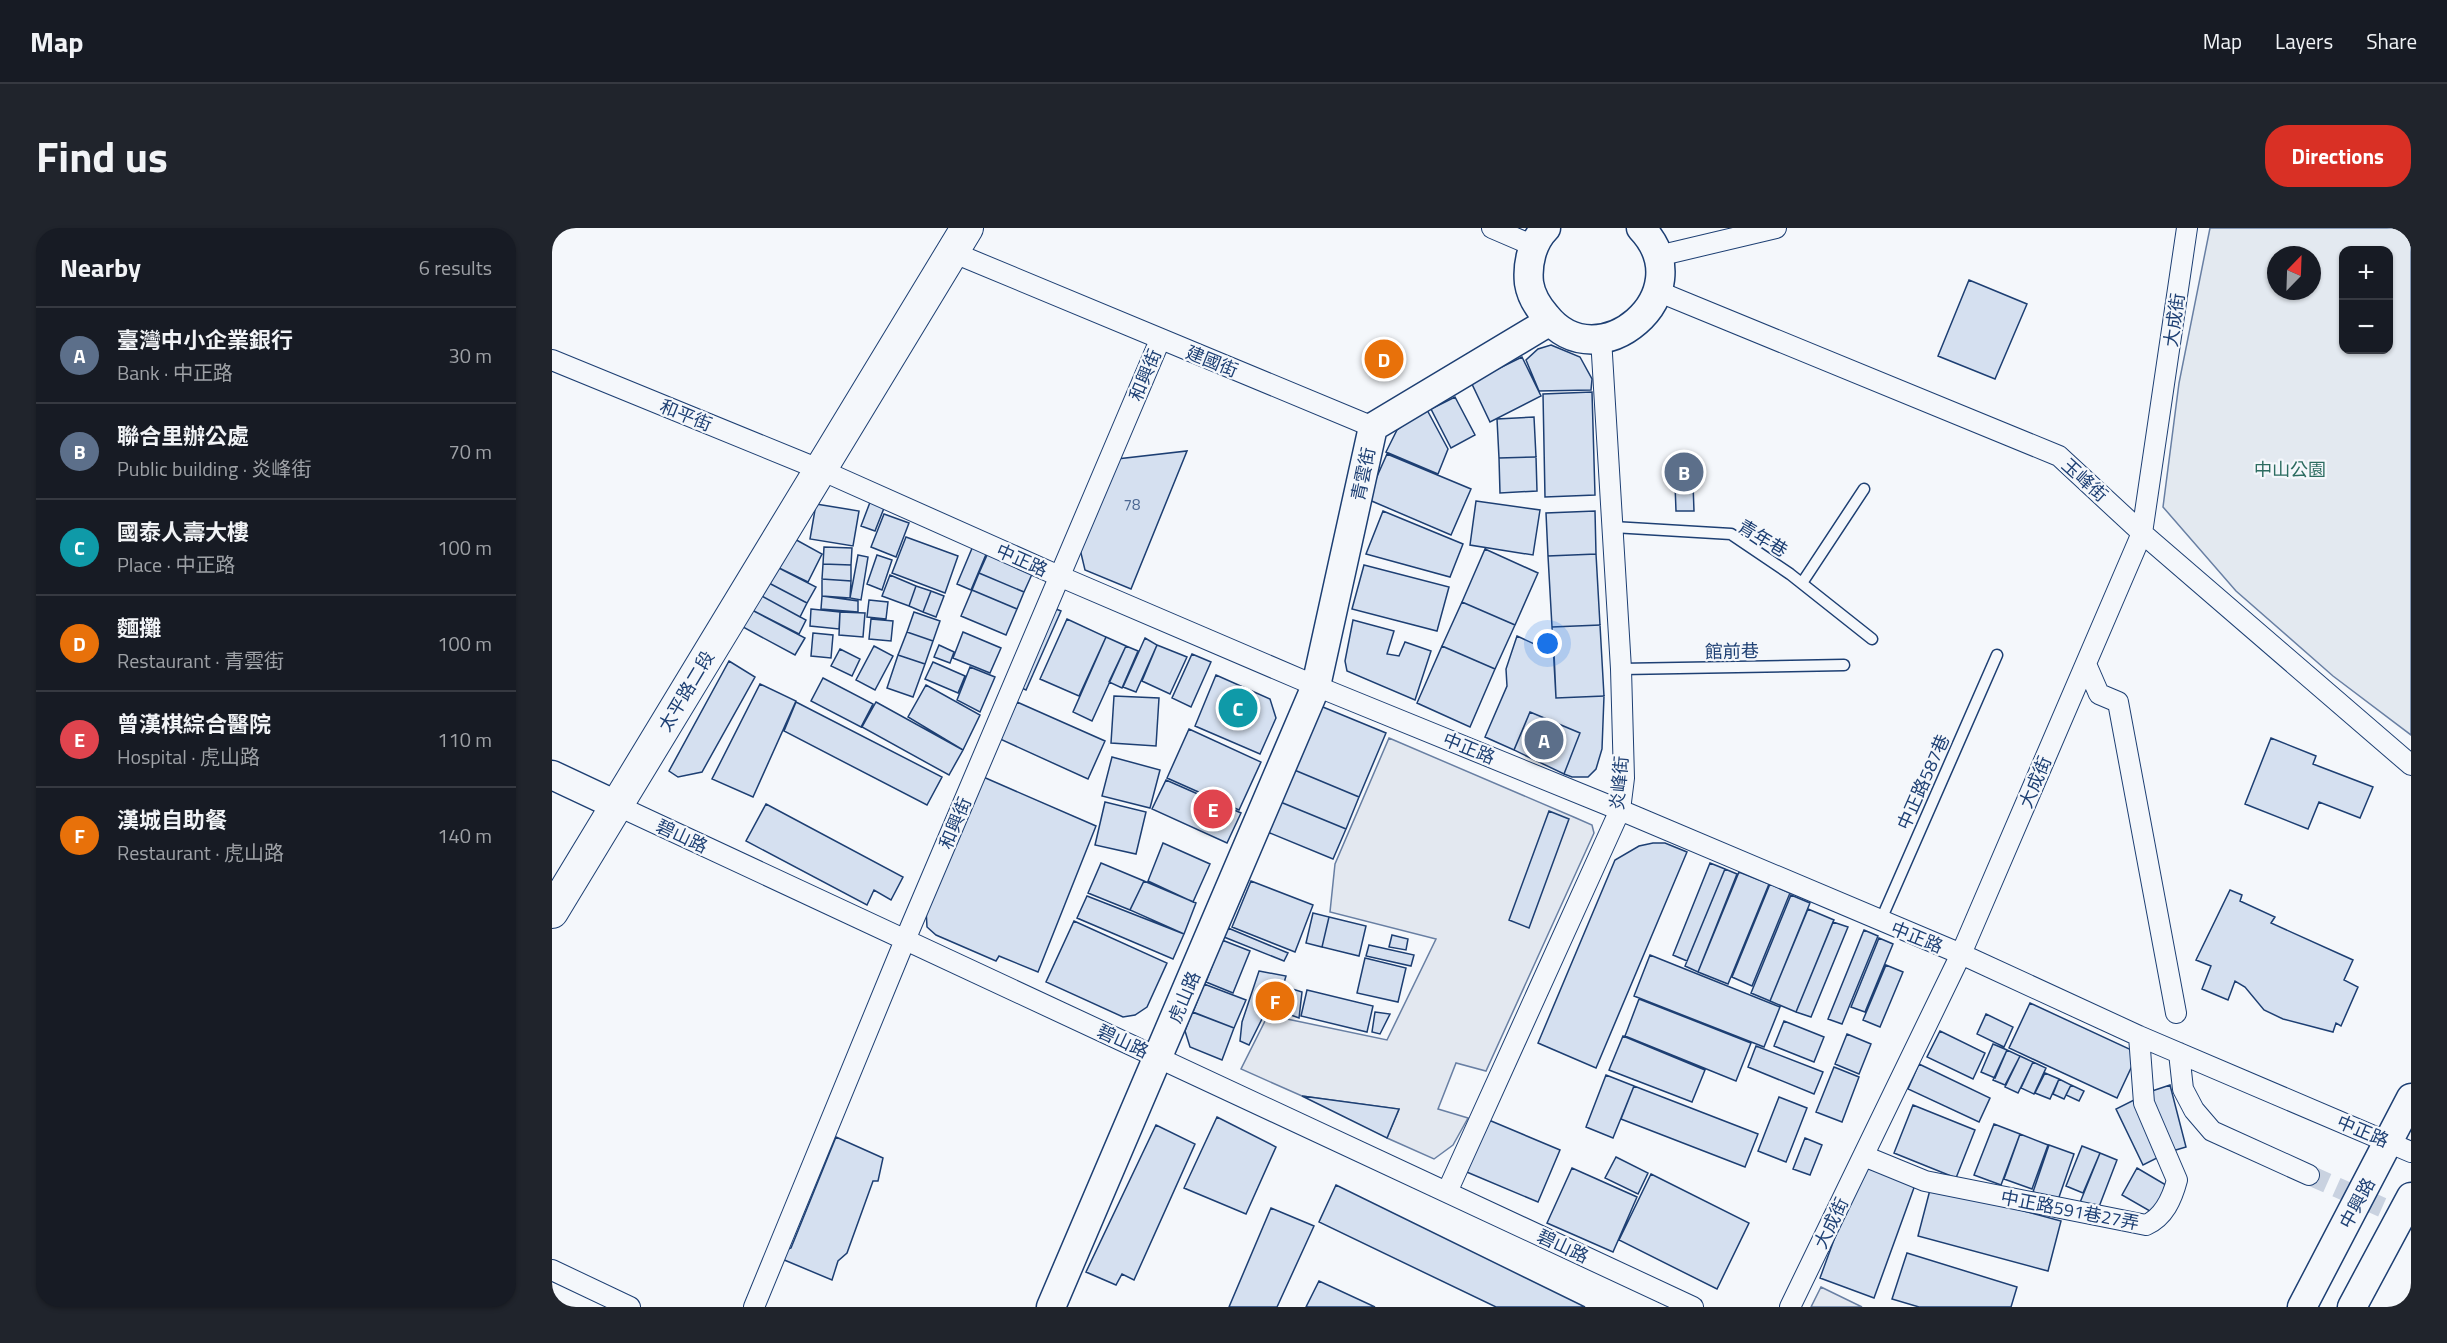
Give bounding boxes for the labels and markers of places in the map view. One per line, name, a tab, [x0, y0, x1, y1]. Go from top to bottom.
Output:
pin: D	[1364, 336, 1404, 382]
pin: B	[1664, 450, 1704, 494]
pin: C	[1218, 686, 1258, 730]
pin: A	[1524, 718, 1564, 762]
pin: E	[1194, 786, 1232, 832]
pin: F	[1256, 978, 1294, 1024]

